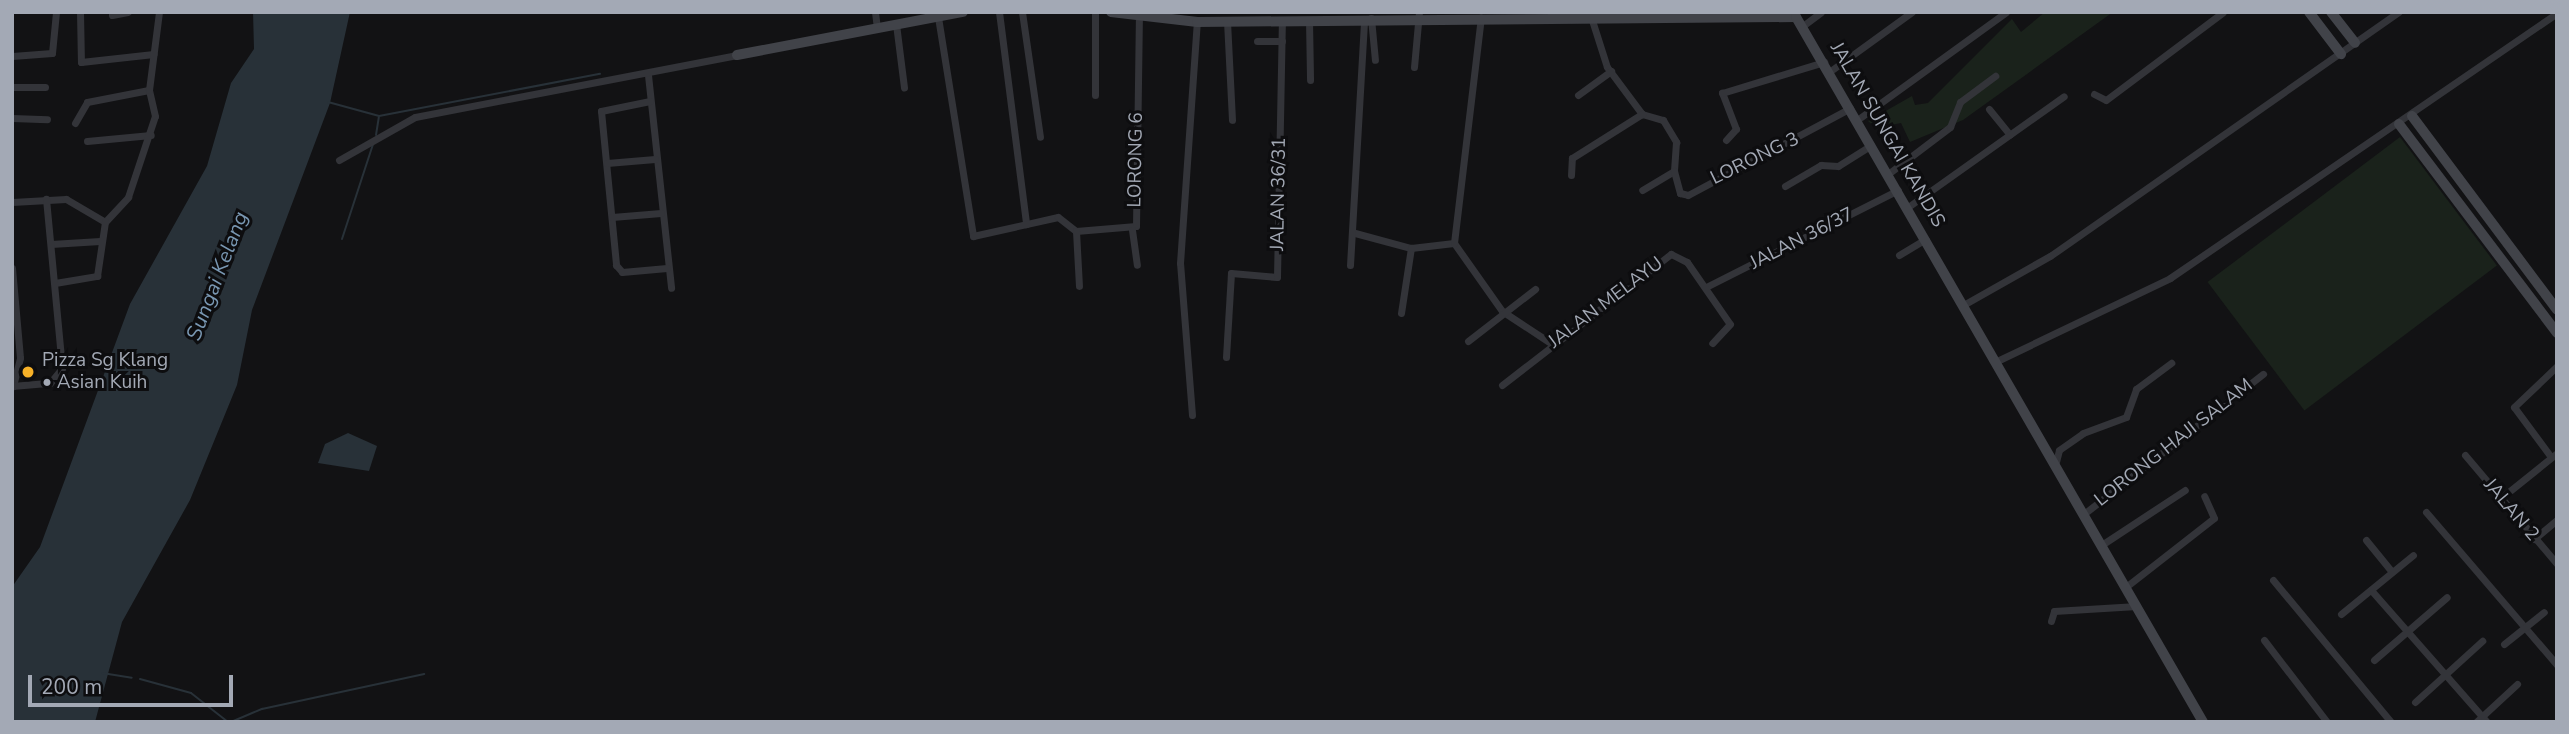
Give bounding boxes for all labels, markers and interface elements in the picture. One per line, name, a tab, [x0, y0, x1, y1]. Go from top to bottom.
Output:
street label: JALAN SUNGAI KANDIS	[1825, 39, 1949, 231]
street label: LORONG 6	[1124, 112, 1148, 208]
street label: LORONG 3	[1707, 128, 1803, 190]
street label: JALAN 36/31	[1267, 137, 1291, 251]
street label: JALAN 36/37	[1746, 203, 1858, 275]
water label: Sungai Kelang	[181, 208, 253, 344]
street label: JALAN MELAYU	[1544, 252, 1668, 354]
place label: Pizza Sg Klang • Asian Kuih	[42, 350, 168, 394]
marker: Pizza Sg Klang • Asian Kuih	[20, 364, 36, 380]
street label: LORONG HAJI SALAM	[2090, 374, 2258, 512]
street label: JALAN 2	[2478, 474, 2544, 546]
scale bar	[32, 660, 236, 704]
text: 200 m	[41, 673, 102, 701]

